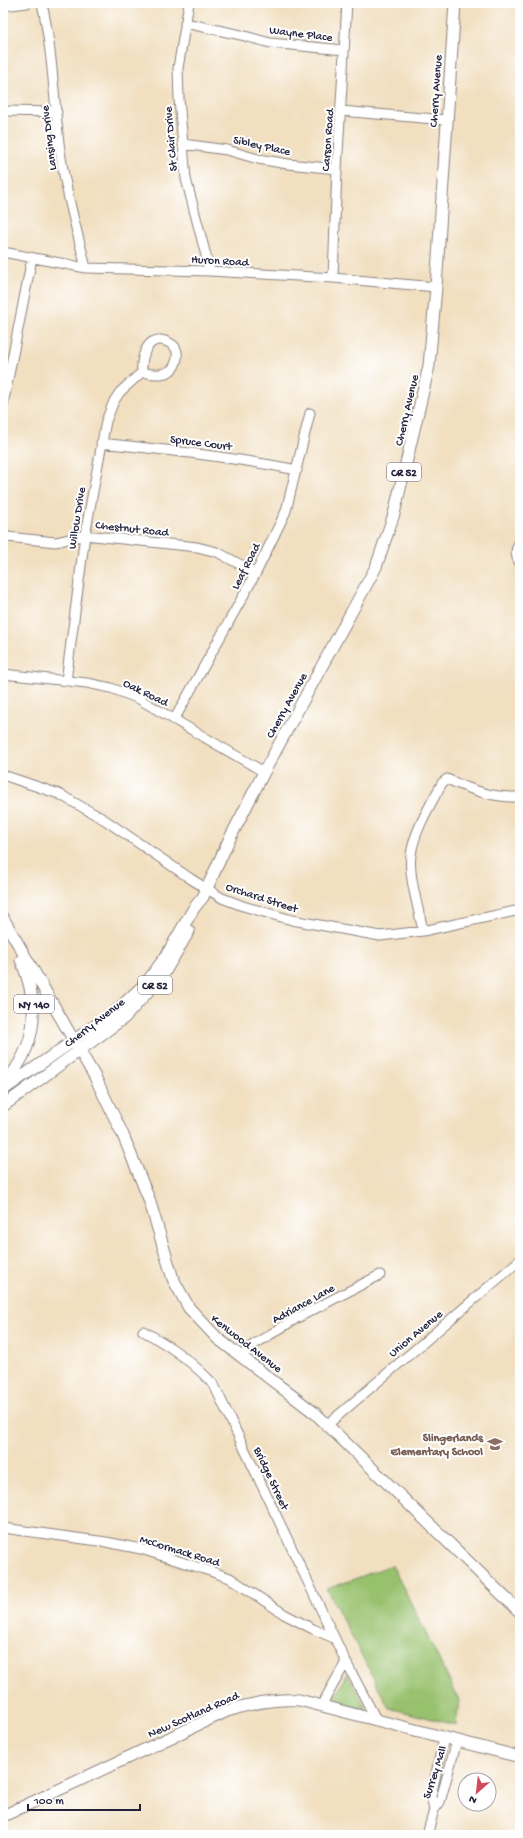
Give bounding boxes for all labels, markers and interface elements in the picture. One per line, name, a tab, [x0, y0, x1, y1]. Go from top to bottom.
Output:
street label: Wayne Place	[268, 24, 334, 46]
street label: Cherry Avenue	[427, 54, 447, 128]
street label: Lansing Drive	[39, 104, 61, 171]
street label: St Clair Drive	[162, 105, 182, 172]
street label: Carson Road	[320, 107, 338, 172]
street label: Sibley Place	[232, 134, 292, 160]
street label: Huron Road	[191, 253, 250, 271]
street label: Cherry Avenue	[393, 373, 423, 447]
street label: Spruce Court	[169, 433, 233, 455]
road number: CR 52	[387, 463, 421, 481]
street label: Willow Drive	[66, 486, 90, 550]
street label: Chestnut Road	[94, 519, 170, 541]
street label: Leaf Road	[229, 541, 265, 592]
street label: Cherry Avenue	[264, 670, 312, 741]
street label: Oak Road	[120, 677, 171, 711]
street label: Orchard Street	[224, 881, 300, 917]
road number: CR 52	[138, 976, 172, 994]
road number: NY 140	[14, 995, 54, 1013]
street label: Cherry Avenue	[62, 995, 129, 1051]
street label: Adriance Lane	[270, 1281, 338, 1328]
street label: Union Avenue	[386, 1307, 447, 1361]
street label: Kenwood Avenue	[207, 1313, 285, 1377]
place label: Slingerlands Elementary School	[390, 1432, 484, 1460]
school or university icon: Slingerlands Elementary School	[486, 1435, 504, 1453]
street label: Bridge Street	[249, 1444, 291, 1514]
street label: McCormack Road	[138, 1533, 222, 1571]
street label: New Scotland Road	[146, 1689, 242, 1742]
street label: Surrey Mall	[421, 1744, 451, 1801]
north arrow	[457, 1772, 497, 1812]
scale bar	[28, 1786, 140, 1812]
text: N	[467, 1792, 479, 1806]
text: 100 m	[33, 1795, 64, 1809]

